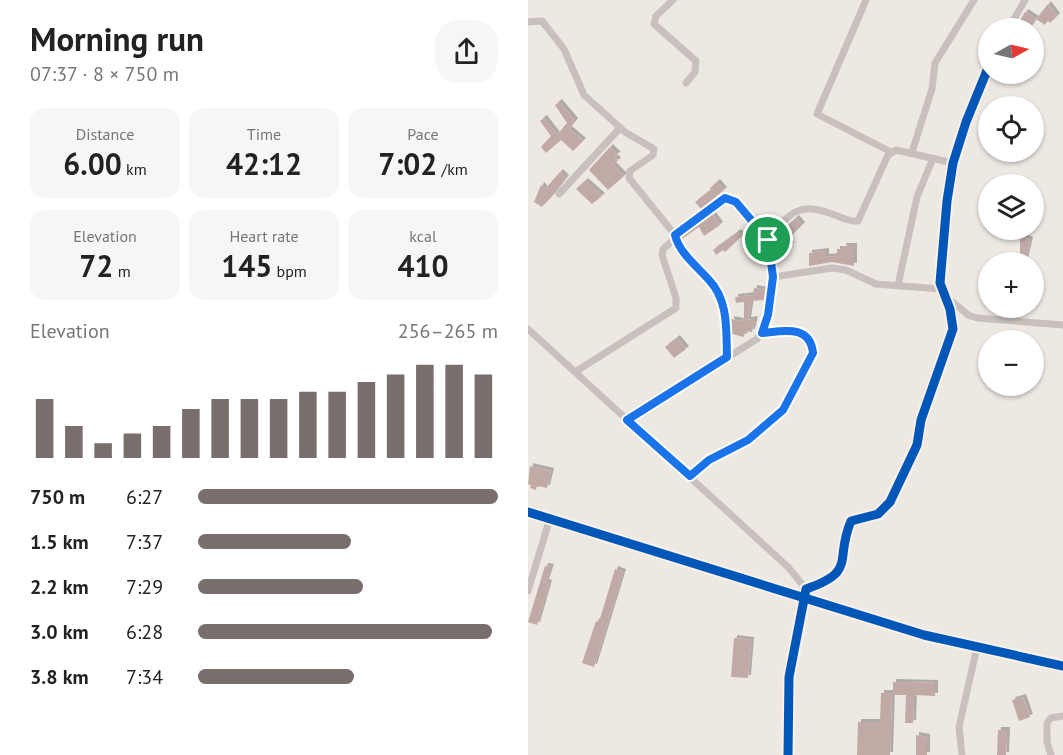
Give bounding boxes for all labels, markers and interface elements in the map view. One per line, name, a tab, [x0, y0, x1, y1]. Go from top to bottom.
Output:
text: Morning run	[30, 17, 204, 60]
north arrow	[978, 18, 1044, 84]
map controls	[978, 18, 1044, 396]
button: share	[435, 20, 498, 83]
text: 07:37 · 8 × 750 m	[30, 61, 179, 87]
button: locate	[978, 96, 1044, 162]
text: Distance	[76, 124, 134, 144]
text: Time	[247, 124, 281, 144]
text: Pace	[407, 124, 439, 144]
text: 6.00	[63, 144, 122, 183]
text: 42:12	[226, 144, 302, 183]
text: 7:02	[378, 144, 437, 183]
text: km	[122, 159, 147, 179]
text: /km	[437, 159, 468, 179]
button: layers	[978, 174, 1044, 240]
pin	[742, 214, 793, 265]
icon: arrive	[751, 223, 784, 256]
text: Elevation	[73, 226, 137, 246]
text: Heart rate	[229, 226, 299, 246]
text: kcal	[409, 226, 437, 246]
text: 72	[79, 246, 113, 285]
text: 145	[221, 246, 272, 285]
text: 410	[397, 246, 449, 285]
button: +	[978, 252, 1044, 318]
text: m	[113, 261, 131, 281]
text: bpm	[272, 261, 307, 281]
text: Elevation	[30, 318, 110, 344]
text: 256–265 m	[398, 318, 498, 344]
button: −	[978, 330, 1044, 396]
text: 750 m	[30, 484, 85, 510]
text: 6:27	[126, 484, 163, 510]
text: 1.5 km	[30, 529, 89, 555]
text: 7:37	[126, 529, 163, 555]
text: 2.2 km	[30, 574, 89, 600]
text: 7:29	[126, 574, 163, 600]
text: 3.0 km	[30, 619, 89, 645]
text: 6:28	[126, 619, 163, 645]
text: 3.8 km	[30, 664, 89, 690]
text: 7:34	[126, 664, 163, 690]

